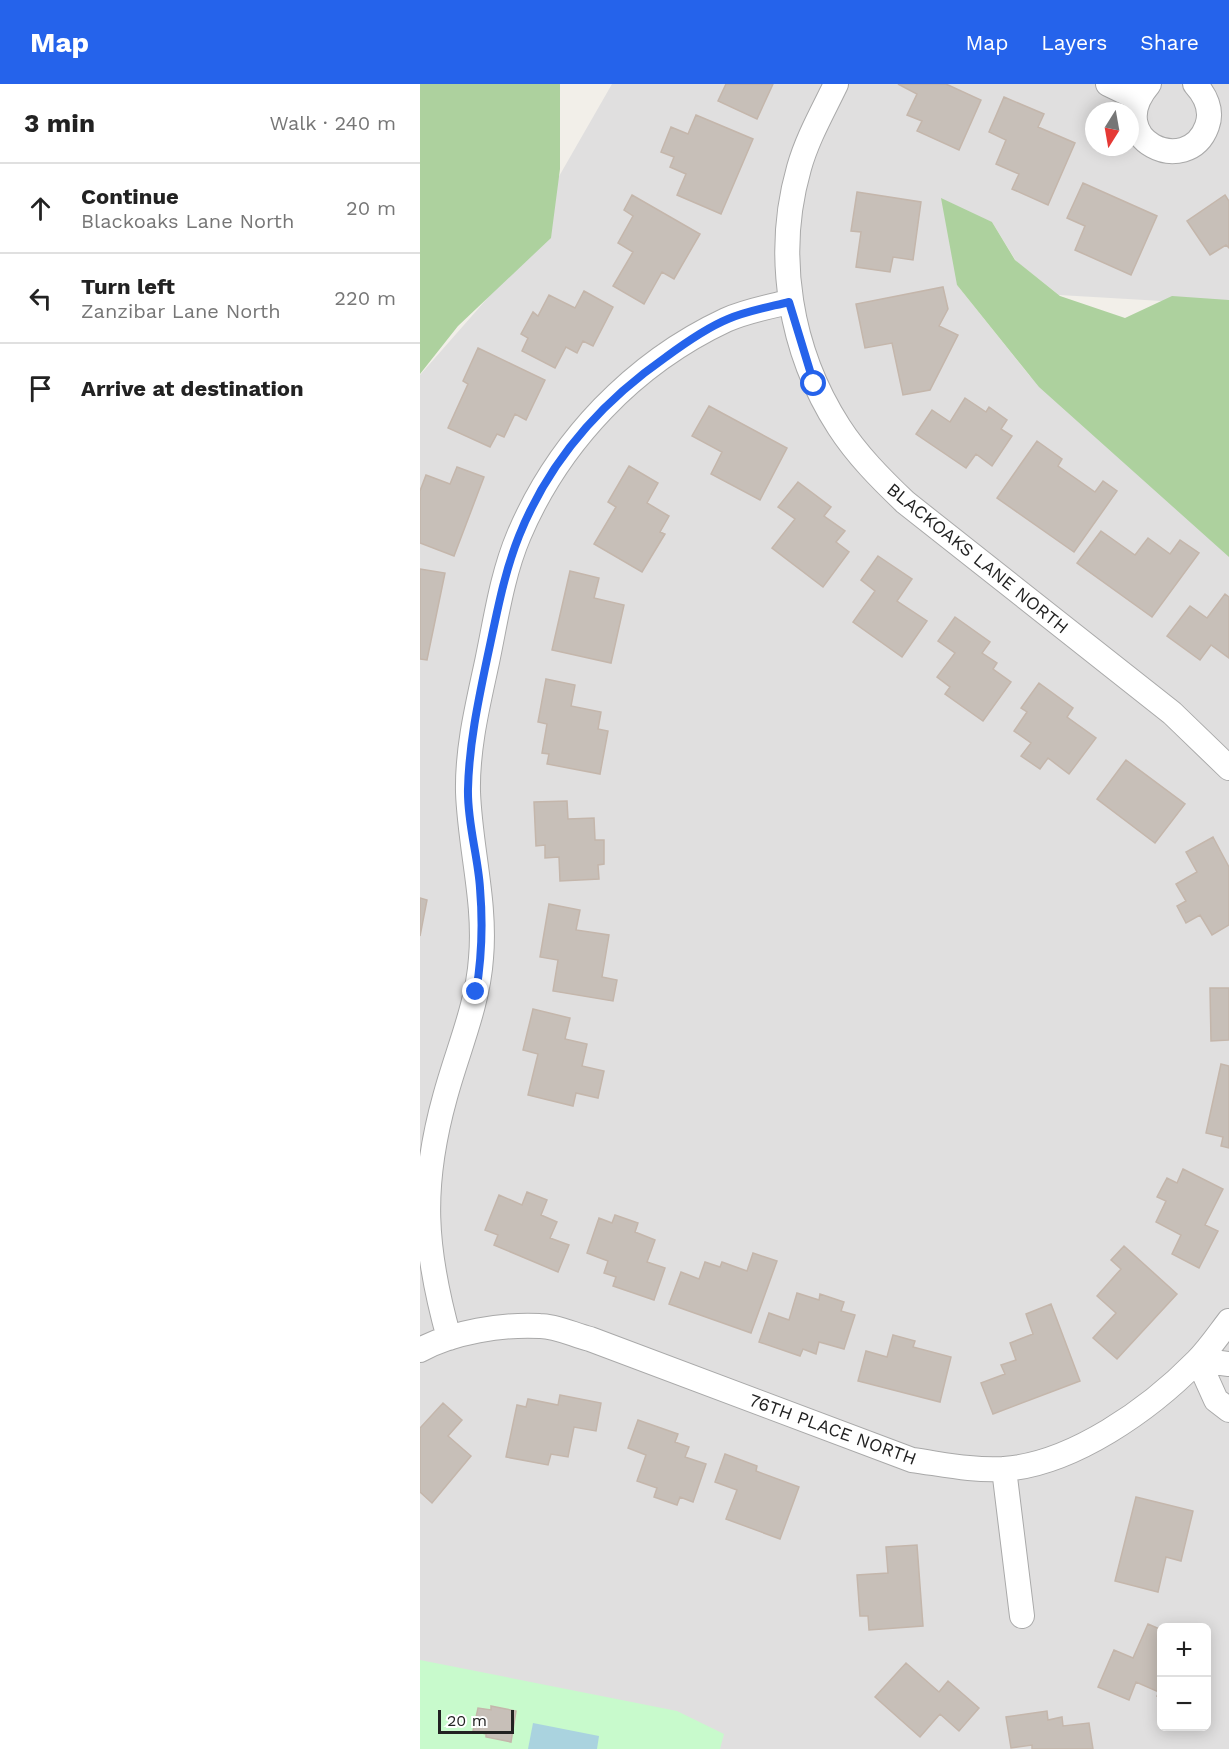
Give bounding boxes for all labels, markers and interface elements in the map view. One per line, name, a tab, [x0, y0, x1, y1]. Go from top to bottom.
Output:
text: Map	[30, 26, 89, 59]
text: Map	[965, 30, 1008, 55]
text: Layers	[1041, 30, 1107, 55]
text: Share	[1140, 30, 1199, 55]
north arrow	[1085, 102, 1139, 156]
text: 3 min	[24, 108, 95, 138]
text: Walk · 240 m	[269, 111, 396, 135]
text: Continue	[81, 184, 179, 209]
icon: ahead	[24, 192, 57, 225]
text: 20 m	[346, 196, 396, 220]
text: Blackoaks Lane North	[81, 209, 294, 233]
text: Turn left	[81, 274, 175, 299]
icon: left	[24, 282, 57, 315]
text: 220 m	[334, 286, 396, 310]
text: Zanzibar Lane North	[81, 299, 281, 323]
route start	[800, 370, 826, 396]
icon: arrive	[24, 372, 57, 405]
text: Arrive at destination	[81, 376, 304, 401]
street label: BLACKOAKS LANE NORTH	[883, 478, 1073, 638]
route end	[462, 978, 488, 1004]
street label: 76TH PLACE NORTH	[746, 1389, 920, 1469]
map controls	[1157, 1623, 1211, 1731]
button: +	[1157, 1623, 1211, 1677]
button: −	[1157, 1677, 1211, 1731]
scale bar	[438, 1707, 514, 1734]
text: 20 m	[447, 1711, 487, 1730]

